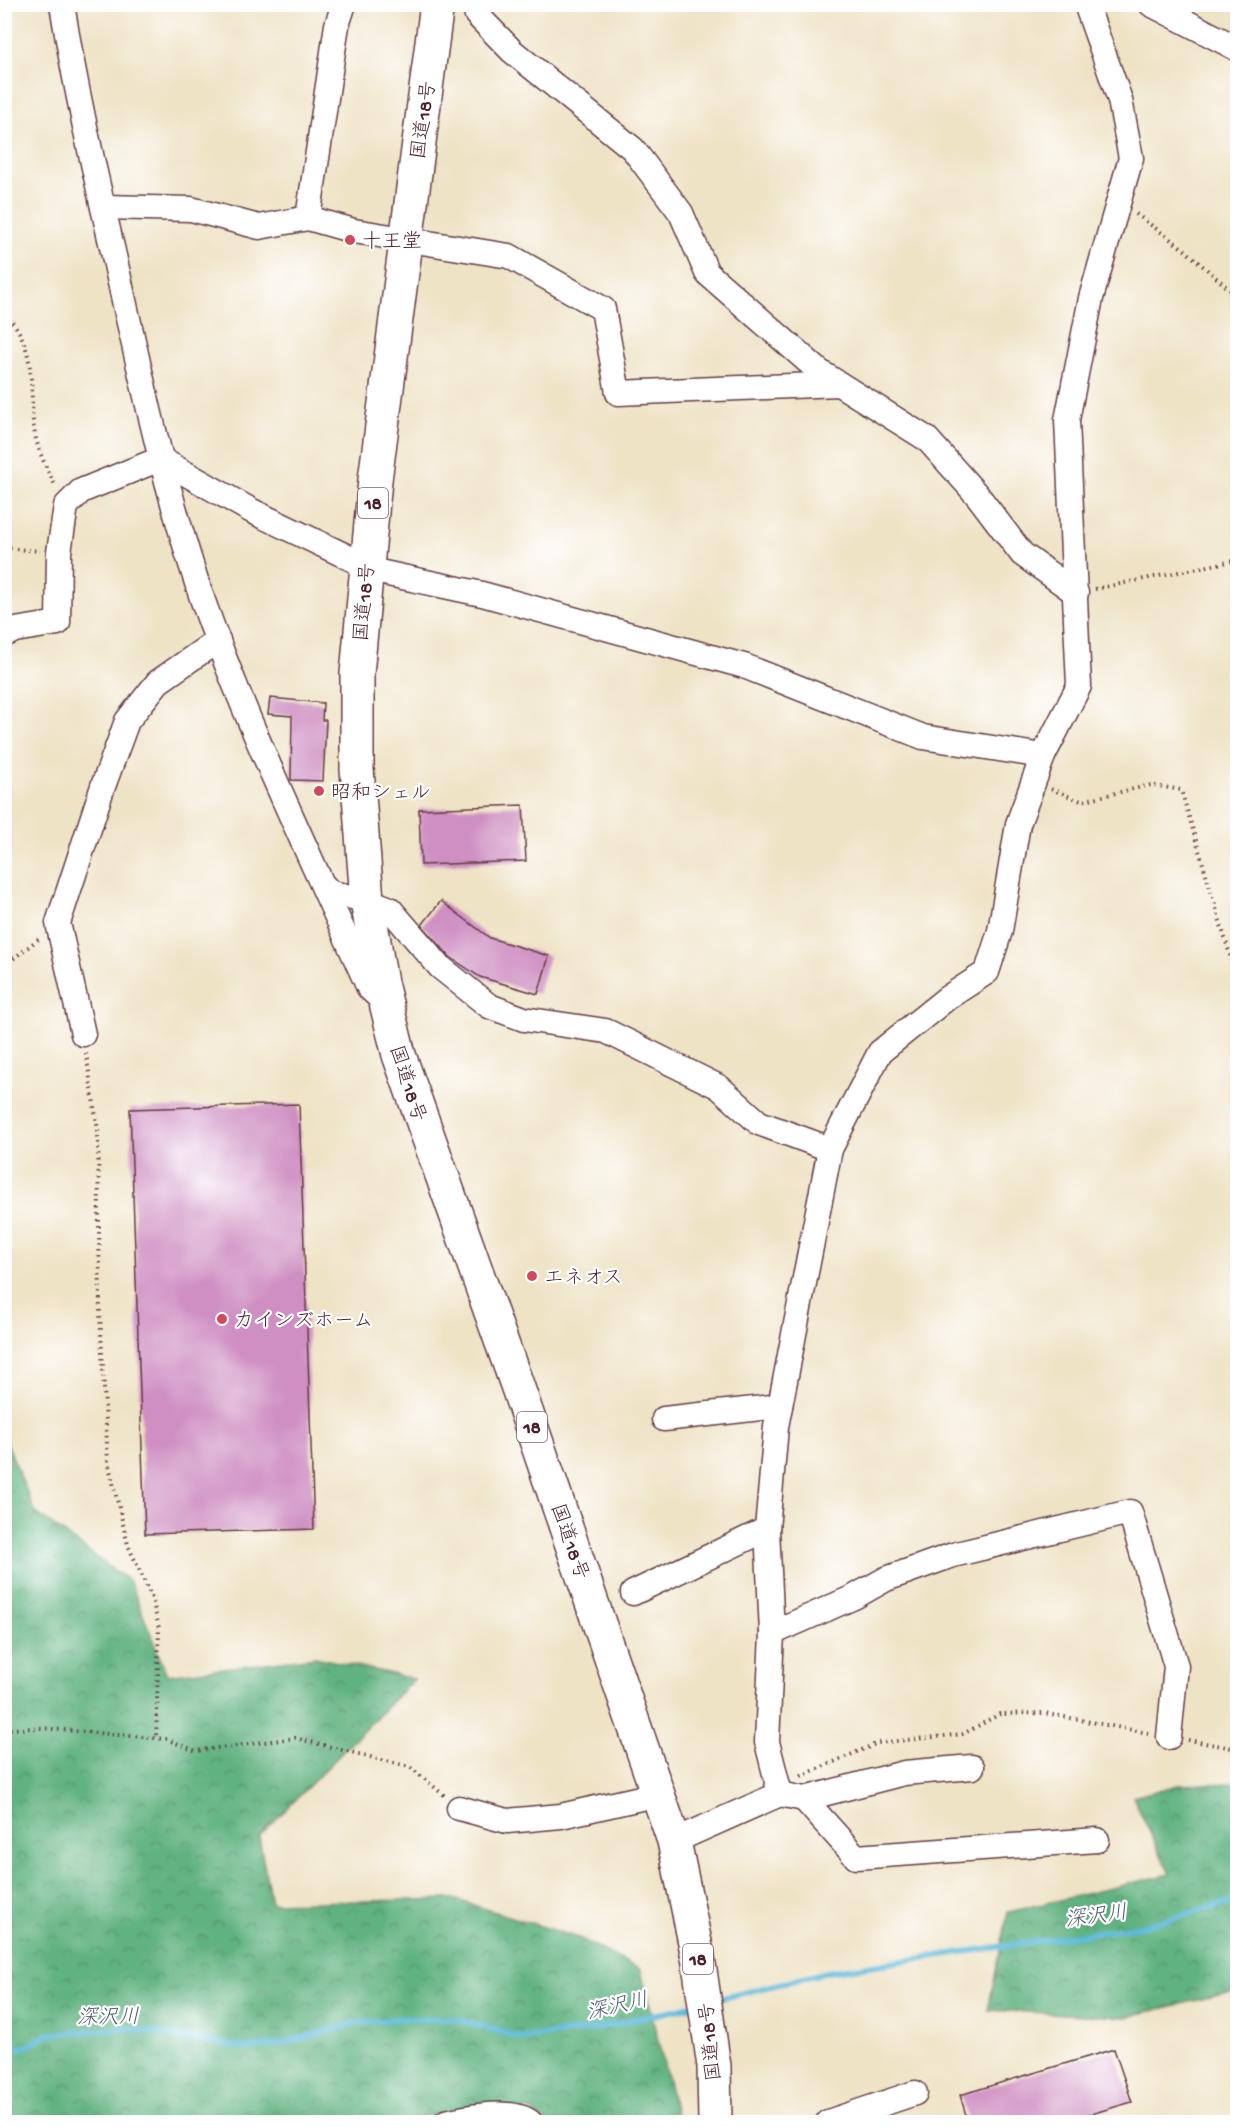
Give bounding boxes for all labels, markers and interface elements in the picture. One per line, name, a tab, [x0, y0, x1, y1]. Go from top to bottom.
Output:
street label: 国道18号	[408, 80, 442, 161]
place label: 十王堂	[362, 230, 422, 255]
marker: 十王堂	[343, 233, 357, 247]
road number: 18	[358, 488, 388, 518]
street label: 国道18号	[351, 562, 381, 643]
place label: 昭和シェル	[331, 782, 431, 806]
marker: 昭和シェル	[312, 784, 326, 798]
street label: 国道18号	[383, 1043, 430, 1125]
place label: エネオス	[544, 1268, 623, 1291]
marker: エネオス	[525, 1269, 539, 1283]
place label: カインズホーム	[234, 1310, 373, 1334]
marker: カインズホーム	[215, 1312, 229, 1326]
road number: 18	[517, 1412, 547, 1442]
street label: 国道18号	[544, 1501, 592, 1583]
water label: 深沢川	[1063, 1901, 1129, 1935]
road number: 18	[683, 1944, 713, 1974]
water label: 深沢川	[584, 1988, 651, 2028]
street label: 国道18号	[696, 2001, 728, 2082]
water label: 深沢川	[76, 2005, 140, 2033]

